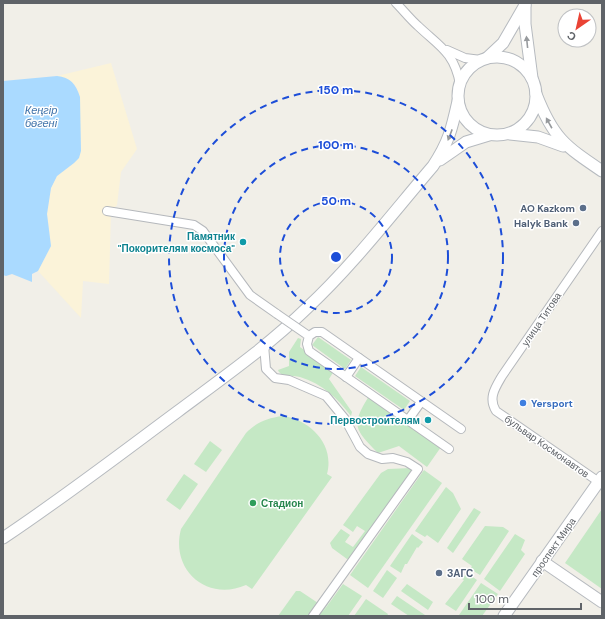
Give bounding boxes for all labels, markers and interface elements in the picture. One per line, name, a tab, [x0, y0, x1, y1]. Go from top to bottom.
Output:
north arrow	[557, 8, 597, 48]
text: С	[564, 28, 579, 44]
one-way arrow	[524, 36, 530, 48]
text: 150 m	[319, 82, 353, 98]
water label: Кеңгір бөгені	[25, 103, 58, 130]
one-way arrow	[546, 117, 552, 129]
one-way arrow	[447, 130, 453, 141]
text: 100 m	[318, 137, 354, 153]
text: 50 m	[321, 193, 351, 209]
place label: AO Kazkom	[520, 202, 575, 215]
marker: AO Kazkom	[578, 203, 588, 213]
place label: Halyk Bank	[514, 217, 568, 230]
marker: Halyk Bank	[571, 218, 581, 228]
place label: Памятник "Покорителям космоса"	[118, 230, 236, 255]
marker: Памятник "Покорителям космоса"	[238, 237, 248, 247]
centre of rings	[329, 250, 343, 264]
street label: улица Титова	[519, 290, 564, 349]
place label: Yersport	[531, 397, 573, 410]
marker: Yersport	[518, 398, 528, 408]
street label: бульвар Космонавтов	[502, 412, 592, 481]
place label: Первостроителям	[330, 414, 420, 427]
marker: Первостроителям	[423, 415, 433, 425]
place label: Стадион	[261, 497, 303, 510]
marker: Стадион	[248, 498, 258, 508]
street label: проспект Мира	[528, 515, 579, 579]
place label: ЗАГС	[447, 567, 473, 580]
marker: ЗАГС	[434, 568, 444, 578]
scale bar	[469, 585, 581, 611]
text: 100 m	[475, 591, 509, 607]

